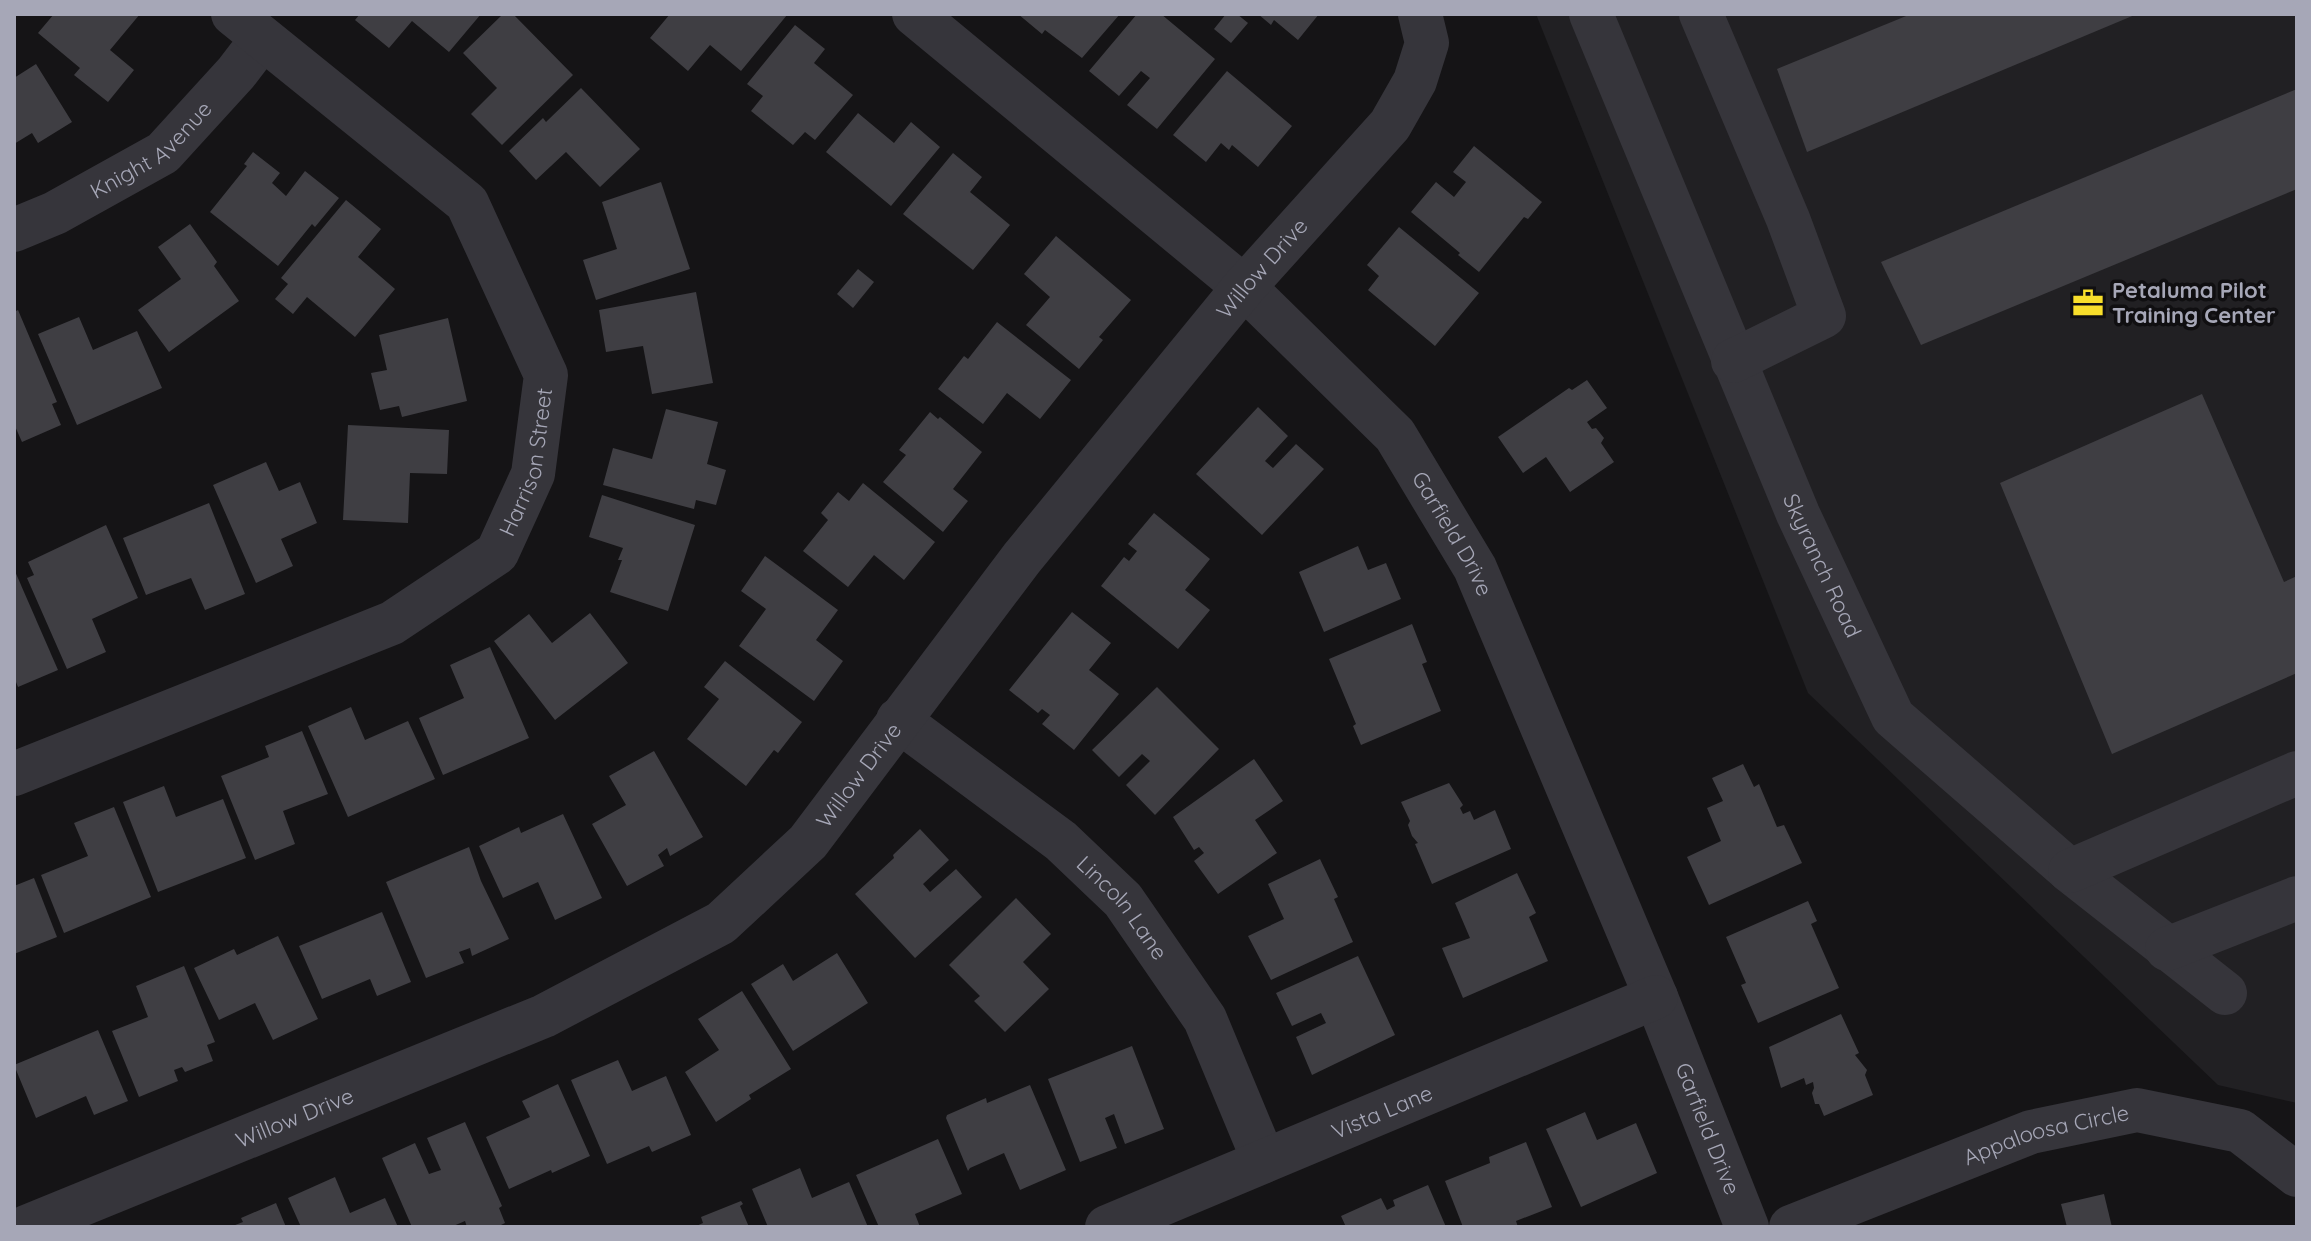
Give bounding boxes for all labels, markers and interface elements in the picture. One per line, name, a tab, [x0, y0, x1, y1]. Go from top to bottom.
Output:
street label: Knight Avenue	[85, 95, 218, 205]
street label: Willow Drive	[1210, 212, 1314, 324]
place label: Petaluma Pilot Training Center	[2112, 276, 2276, 329]
office icon: Petaluma Pilot Training Center	[2071, 286, 2105, 320]
street label: Harrison Street	[493, 386, 558, 541]
street label: Garfield Drive	[1406, 466, 1499, 600]
street label: Skyranch Road	[1777, 489, 1868, 642]
street label: Willow Drive	[810, 717, 907, 833]
street label: Lincoln Lane	[1071, 850, 1174, 965]
street label: Garfield Drive	[1669, 1058, 1747, 1199]
street label: Vista Lane	[1327, 1078, 1436, 1145]
street label: Willow Drive	[232, 1081, 358, 1154]
street label: Appaloosa Circle	[1959, 1098, 2131, 1171]

